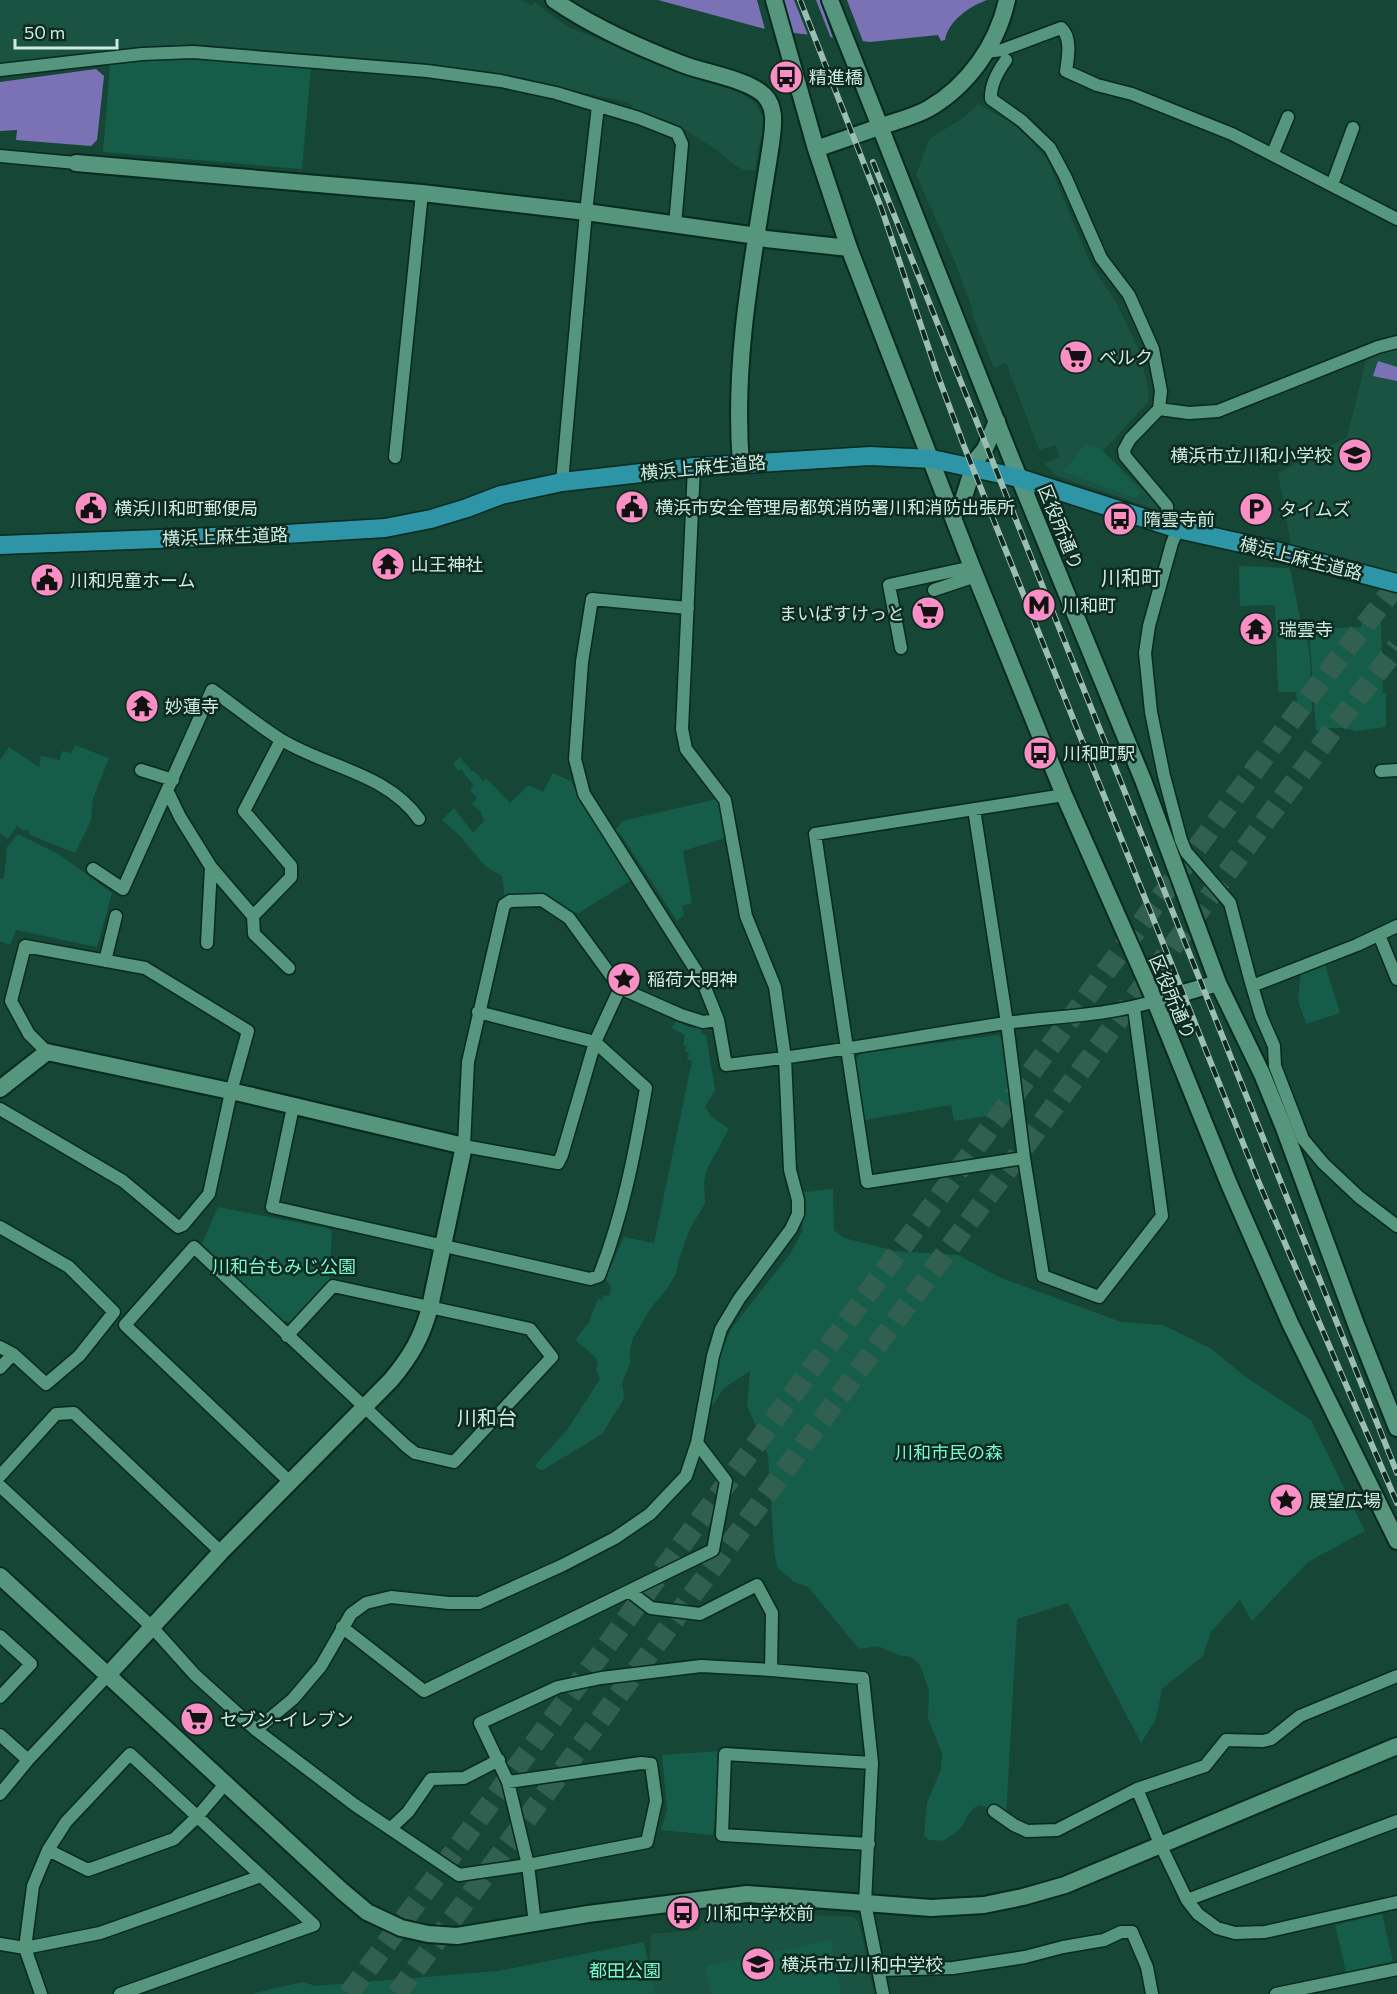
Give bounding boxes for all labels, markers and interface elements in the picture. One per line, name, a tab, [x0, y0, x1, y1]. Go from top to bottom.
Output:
scale bar	[15, 12, 117, 50]
text: 50 m	[24, 21, 65, 43]
bus stop icon: 精進橋	[768, 59, 804, 95]
place label: 精進橋	[809, 66, 863, 88]
supermarket icon: ベルク	[1058, 339, 1094, 375]
place label: ベルク	[1099, 346, 1153, 368]
school or university icon: 横浜市立川和小学校	[1337, 437, 1373, 473]
place label: 横浜市立川和小学校	[1170, 444, 1332, 466]
street label: 横浜上麻生道路	[639, 451, 767, 483]
street label: 区役所通り	[1034, 481, 1088, 573]
public building icon: 横浜市安全管理局都筑消防署川和消防出張所	[614, 489, 650, 525]
public building icon: 横浜川和町郵便局	[73, 490, 109, 526]
parking icon: タイムズ	[1238, 491, 1274, 527]
place label: 横浜市安全管理局都筑消防署川和消防出張所	[655, 496, 1015, 518]
place label: 横浜川和町郵便局	[114, 497, 258, 519]
place label: タイムズ	[1279, 498, 1351, 520]
bus stop icon: 隋雲寺前	[1102, 501, 1138, 537]
place label: 隋雲寺前	[1143, 508, 1215, 530]
street label: 横浜上麻生道路	[162, 523, 288, 549]
street label: 横浜上麻生道路	[1237, 532, 1365, 584]
temple icon: 山王神社	[370, 546, 406, 582]
place label: 山王神社	[411, 553, 483, 575]
public building icon: 川和児童ホーム	[29, 562, 65, 598]
district label: 川和町	[1101, 565, 1161, 589]
place label: 川和児童ホーム	[70, 569, 195, 591]
metro station icon: 川和町	[1021, 587, 1057, 623]
place label: 川和町	[1062, 594, 1116, 616]
supermarket icon: まいばすけっと	[910, 595, 946, 631]
place label: まいばすけっと	[779, 602, 905, 624]
temple icon: 瑞雲寺	[1238, 611, 1274, 647]
place label: 瑞雲寺	[1279, 618, 1333, 640]
temple icon: 妙蓮寺	[124, 688, 160, 724]
place label: 妙蓮寺	[165, 695, 219, 717]
bus stop icon: 川和町駅	[1022, 735, 1058, 771]
place label: 川和町駅	[1063, 742, 1135, 764]
street label: 区役所通り	[1145, 951, 1201, 1043]
place icon: 稲荷大明神	[606, 961, 642, 997]
place label: 稲荷大明神	[647, 968, 737, 990]
park label: 川和台もみじ公園	[212, 1255, 356, 1277]
district label: 川和台	[457, 1405, 517, 1429]
park label: 川和市民の森	[895, 1441, 1003, 1463]
place icon: 展望広場	[1268, 1482, 1304, 1518]
place label: 展望広場	[1309, 1489, 1381, 1511]
supermarket icon: セブン-イレブン	[179, 1701, 215, 1737]
place label: セブン-イレブン	[220, 1708, 354, 1730]
bus stop icon: 川和中学校前	[665, 1895, 701, 1931]
place label: 川和中学校前	[706, 1902, 814, 1924]
school or university icon: 横浜市立川和中学校	[740, 1946, 776, 1982]
place label: 横浜市立川和中学校	[781, 1953, 943, 1975]
park label: 都田公園	[589, 1959, 661, 1981]

